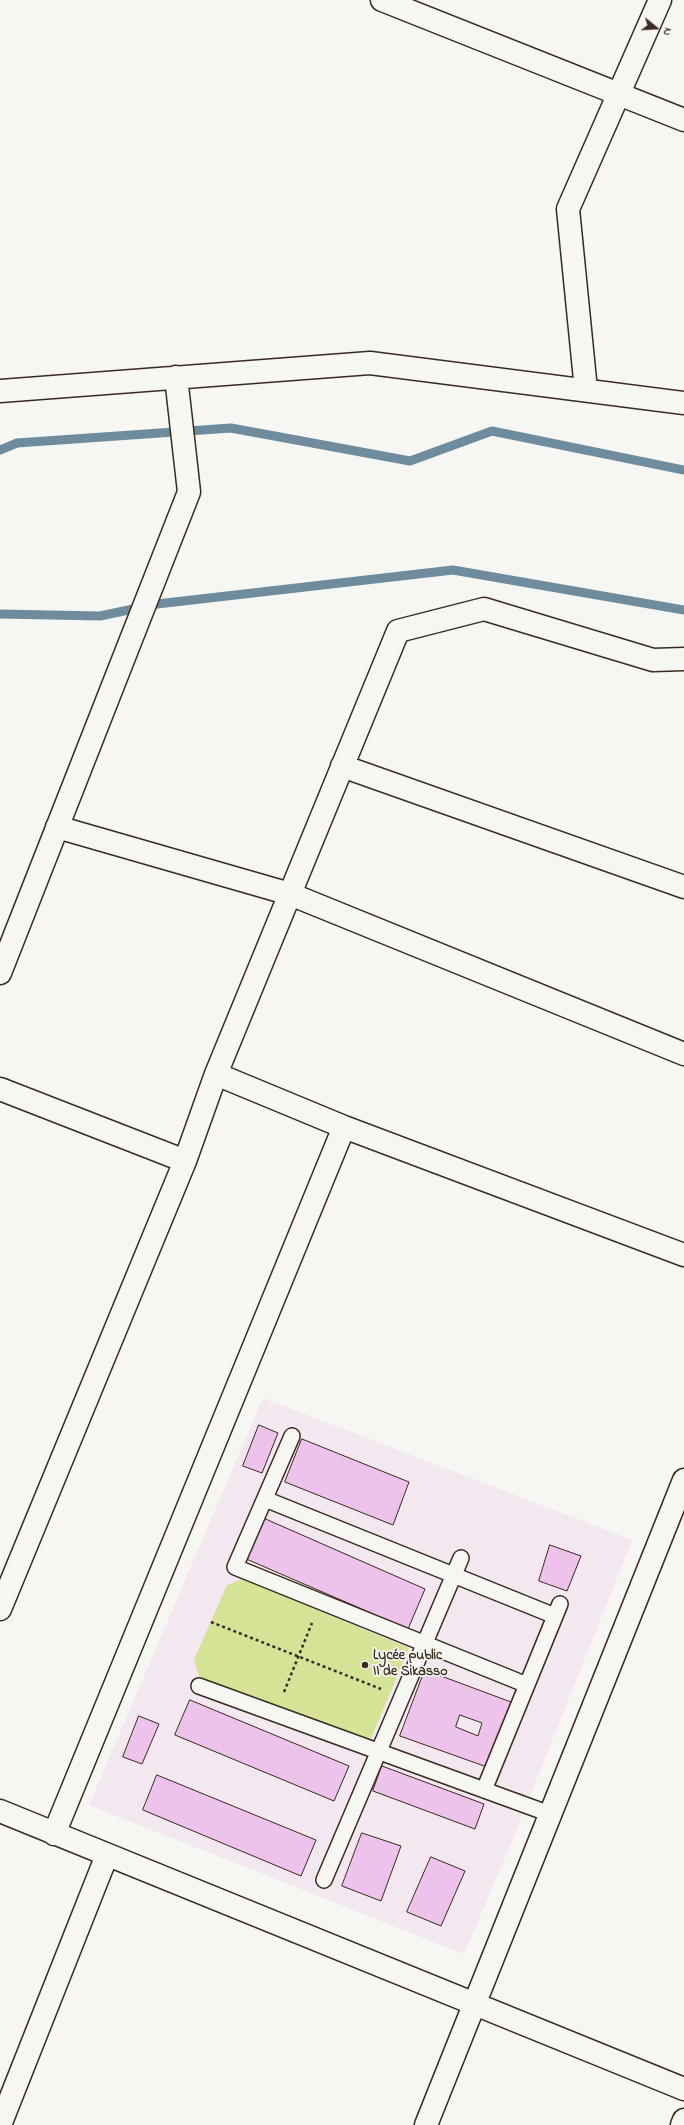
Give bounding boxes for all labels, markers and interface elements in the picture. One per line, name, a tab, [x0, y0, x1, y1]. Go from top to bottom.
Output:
north arrow	[636, 8, 676, 48]
text: N	[659, 26, 676, 38]
place label: Lycée public II de Sikasso	[373, 1649, 447, 1682]
marker: Lycée public II de Sikasso	[360, 1660, 370, 1670]

